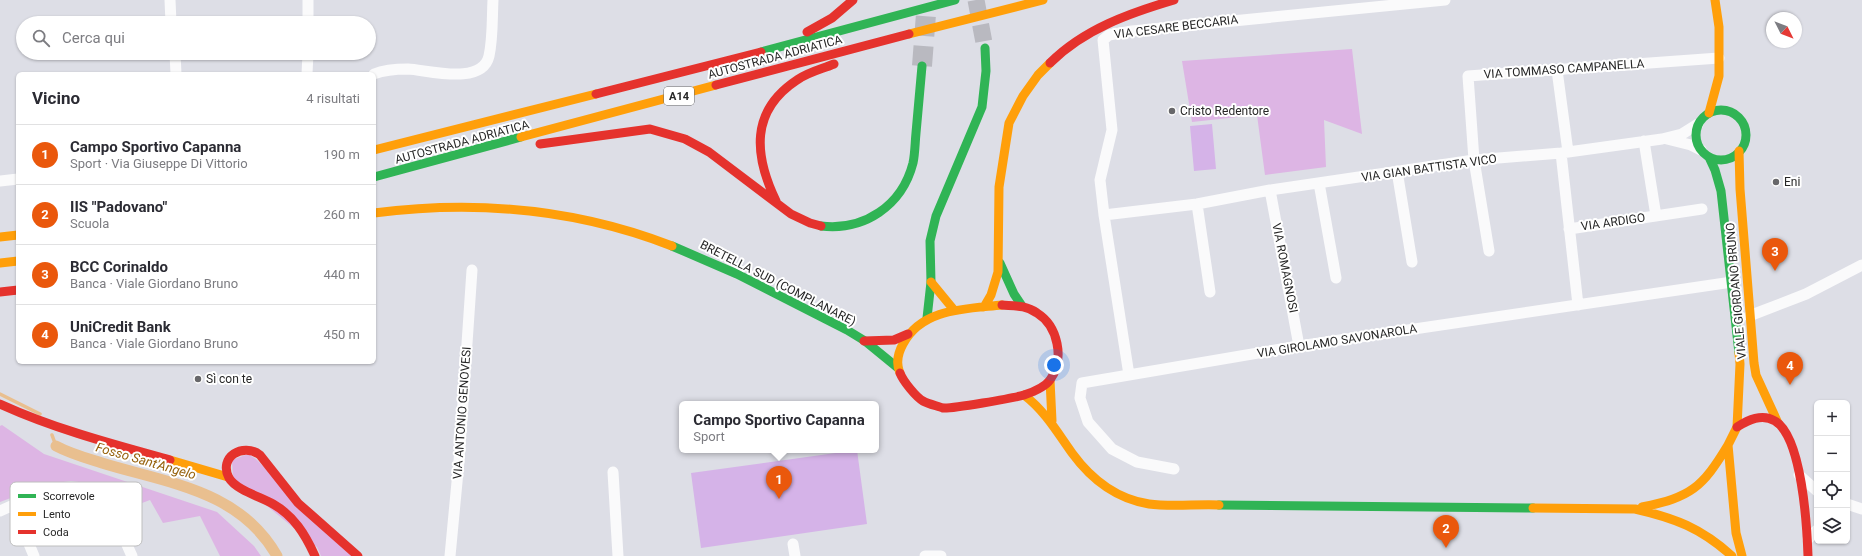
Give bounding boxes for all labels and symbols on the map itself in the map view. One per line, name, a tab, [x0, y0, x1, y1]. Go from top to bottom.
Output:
street label: VIA CESARE BECCARIA	[1113, 12, 1239, 42]
north arrow	[1766, 12, 1802, 48]
street label: AUTOSTRADA ADRIATICA	[706, 32, 844, 82]
street label: VIA TOMMASO CAMPANELLA	[1483, 56, 1645, 82]
road number: A14	[664, 87, 694, 105]
place label: Cristo Redentore	[1180, 104, 1269, 118]
marker: Cristo Redentore	[1167, 106, 1177, 116]
street label: AUTOSTRADA ADRIATICA	[393, 117, 531, 167]
street label: VIA GIAN BATTISTA VICO	[1360, 152, 1498, 184]
place label: Eni	[1784, 175, 1800, 189]
marker: Eni	[1771, 177, 1781, 187]
street label: VIA ARDIGO	[1580, 211, 1646, 233]
street label: VIA ROMAGNOSI	[1269, 222, 1301, 314]
street label: VIALE GIORDANO BRUNO	[1723, 222, 1749, 360]
street label: BRETELLA SUD (COMPLANARE)	[698, 238, 858, 328]
pin: 3	[1762, 238, 1788, 271]
street label: VIA GIROLAMO SAVONAROLA	[1256, 321, 1418, 361]
street label: VIA ANTONIO GENOVESI	[450, 346, 474, 480]
pin: 4	[1777, 352, 1803, 385]
your location	[1044, 355, 1064, 375]
place label: Sì con te	[206, 372, 252, 386]
marker: Sì con te	[193, 374, 203, 384]
water label: Fosso Sant'Angelo	[94, 440, 198, 482]
pin: 1	[766, 466, 792, 499]
legend	[10, 482, 142, 546]
text: Scorrevole	[43, 490, 95, 503]
text: Lento	[43, 508, 71, 521]
pin: 2	[1433, 515, 1459, 548]
text: Coda	[43, 526, 69, 539]

